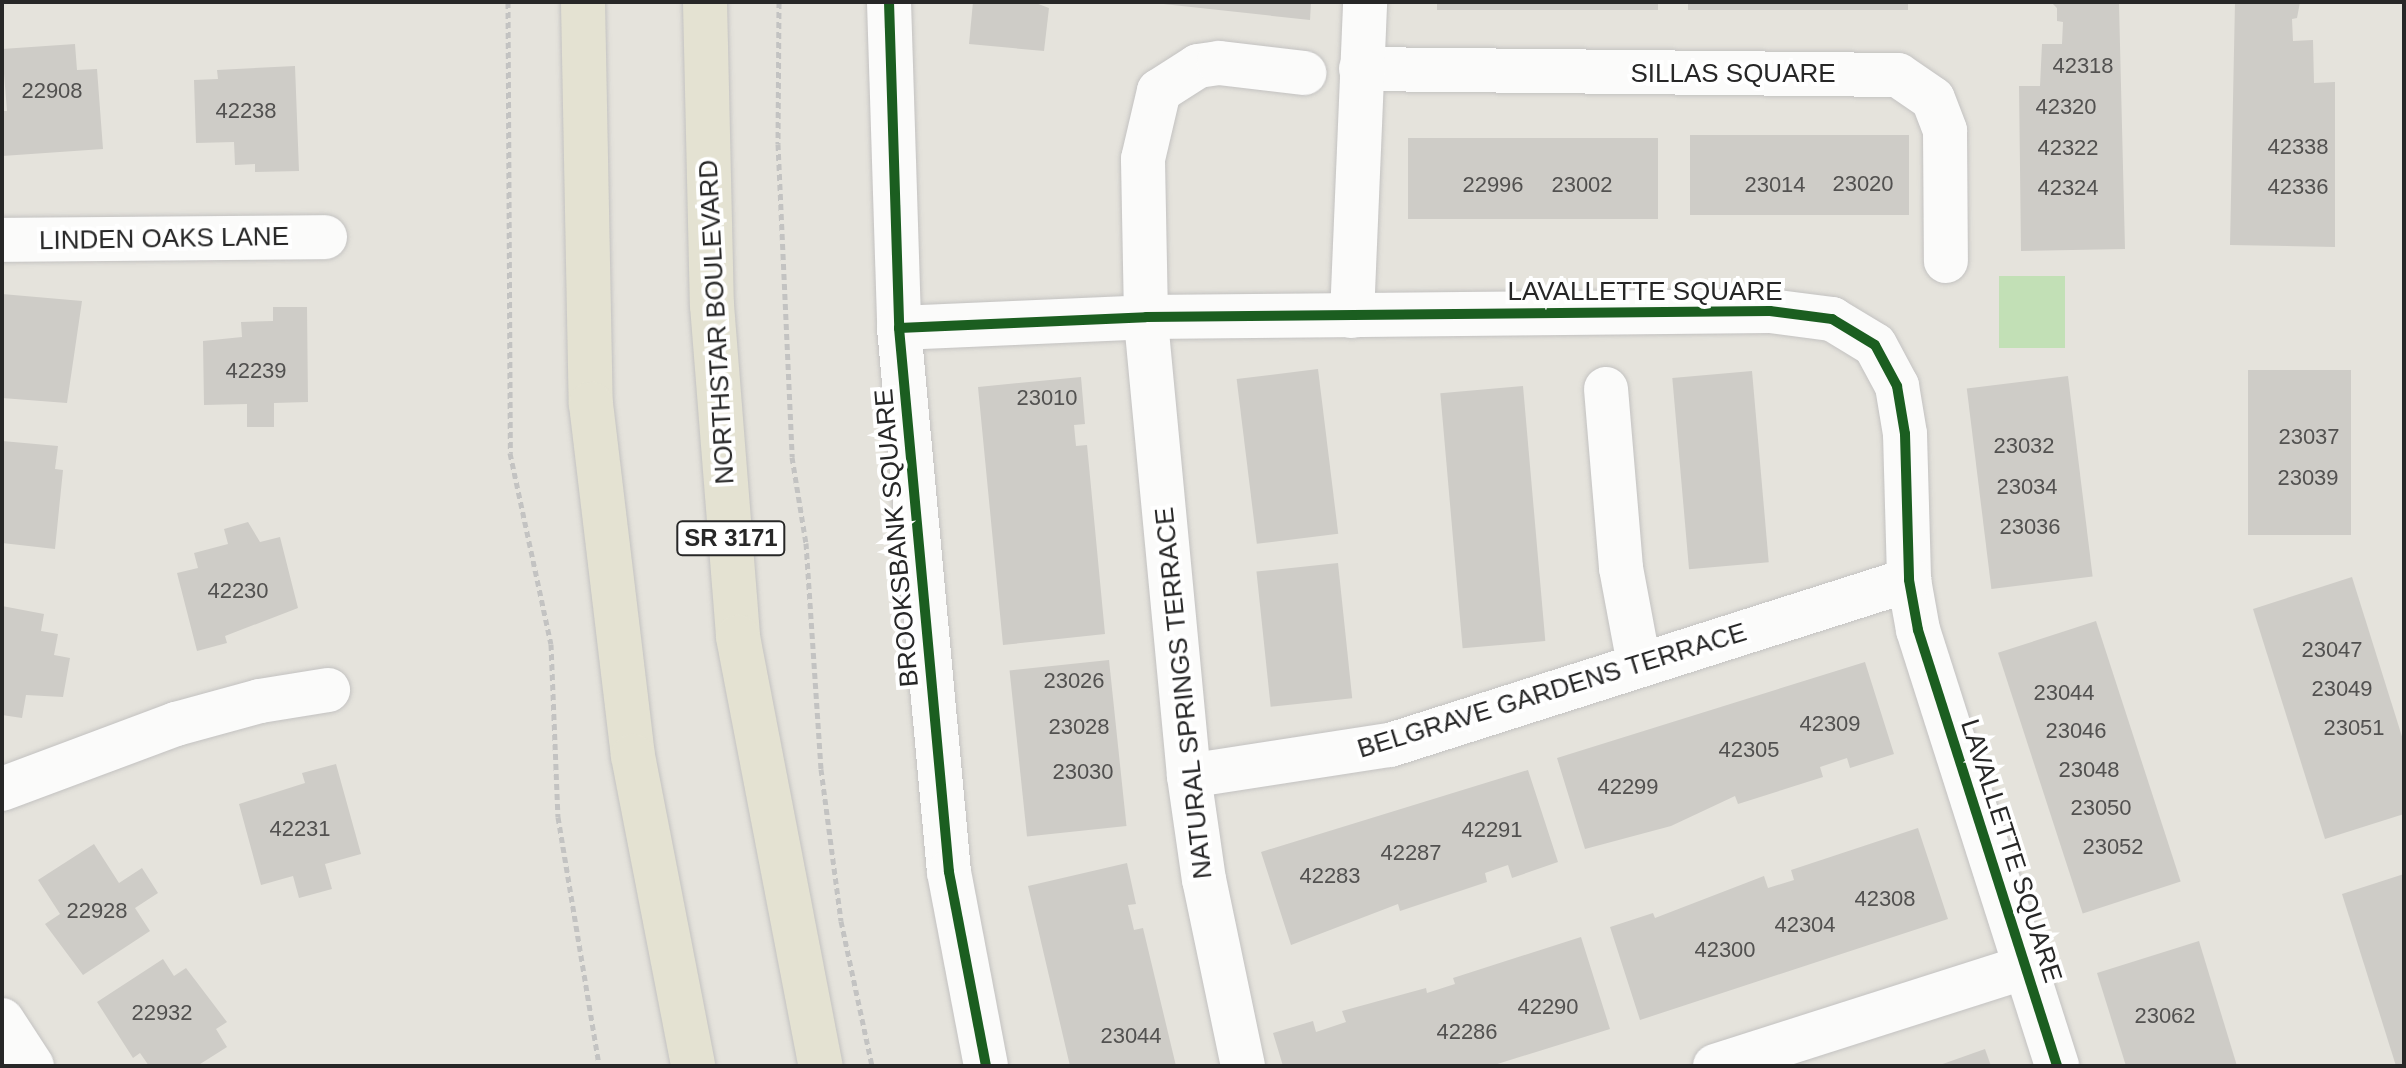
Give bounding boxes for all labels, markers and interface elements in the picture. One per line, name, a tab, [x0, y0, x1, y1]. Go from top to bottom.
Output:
house number: 42318	[2052, 53, 2114, 79]
street label: SILLAS SQUARE	[1630, 58, 1836, 90]
house number: 22908	[21, 78, 83, 104]
house number: 42320	[2035, 94, 2097, 120]
house number: 42238	[215, 98, 277, 124]
house number: 42338	[2267, 134, 2329, 160]
house number: 42322	[2037, 135, 2099, 161]
street label: NORTHSTAR BOULEVARD	[693, 159, 741, 485]
house number: 23020	[1832, 171, 1894, 197]
house number: 22996	[1462, 172, 1524, 198]
house number: 23002	[1551, 172, 1613, 198]
house number: 23014	[1744, 172, 1806, 198]
house number: 42336	[2267, 174, 2329, 200]
house number: 42324	[2037, 175, 2099, 201]
street label: LINDEN OAKS LANE	[39, 221, 289, 257]
street label: LAVALLETTE SQUARE	[1507, 276, 1783, 308]
house number: 42239	[225, 358, 287, 384]
house number: 23010	[1016, 385, 1078, 411]
street label: BROOKSBANK SQUARE	[868, 388, 926, 688]
house number: 23037	[2278, 424, 2340, 450]
house number: 23032	[1993, 433, 2055, 459]
house number: 23039	[2277, 465, 2339, 491]
house number: 23034	[1996, 474, 2058, 500]
street label: NATURAL SPRINGS TERRACE	[1149, 505, 1219, 881]
house number: 23036	[1999, 514, 2061, 540]
road number: SR 3171	[675, 518, 787, 558]
house number: 42230	[207, 578, 269, 604]
street label: BELGRAVE GARDENS TERRACE	[1354, 617, 1750, 765]
house number: 23047	[2301, 637, 2363, 663]
house number: 23026	[1043, 668, 1105, 694]
house number: 23049	[2311, 676, 2373, 702]
house number: 23044	[2033, 680, 2095, 706]
house number: 42309	[1799, 711, 1861, 737]
house number: 23028	[1048, 714, 1110, 740]
street label: LAVALLETTE SQUARE	[1954, 715, 2068, 987]
house number: 23051	[2323, 715, 2385, 741]
house number: 23046	[2045, 718, 2107, 744]
house number: 42305	[1718, 737, 1780, 763]
house number: 23048	[2058, 757, 2120, 783]
house number: 23030	[1052, 759, 1114, 785]
house number: 42299	[1597, 774, 1659, 800]
house number: 23050	[2070, 795, 2132, 821]
house number: 42231	[269, 816, 331, 842]
house number: 42291	[1461, 817, 1523, 843]
house number: 23052	[2082, 834, 2144, 860]
house number: 42287	[1380, 840, 1442, 866]
house number: 42283	[1299, 863, 1361, 889]
house number: 42308	[1854, 886, 1916, 912]
house number: 22928	[66, 898, 128, 924]
house number: 42304	[1774, 912, 1836, 938]
house number: 42300	[1694, 937, 1756, 963]
house number: 42290	[1517, 994, 1579, 1020]
house number: 22932	[131, 1000, 193, 1026]
house number: 23062	[2134, 1003, 2196, 1029]
house number: 42286	[1436, 1019, 1498, 1045]
house number: 23044	[1100, 1023, 1162, 1049]

